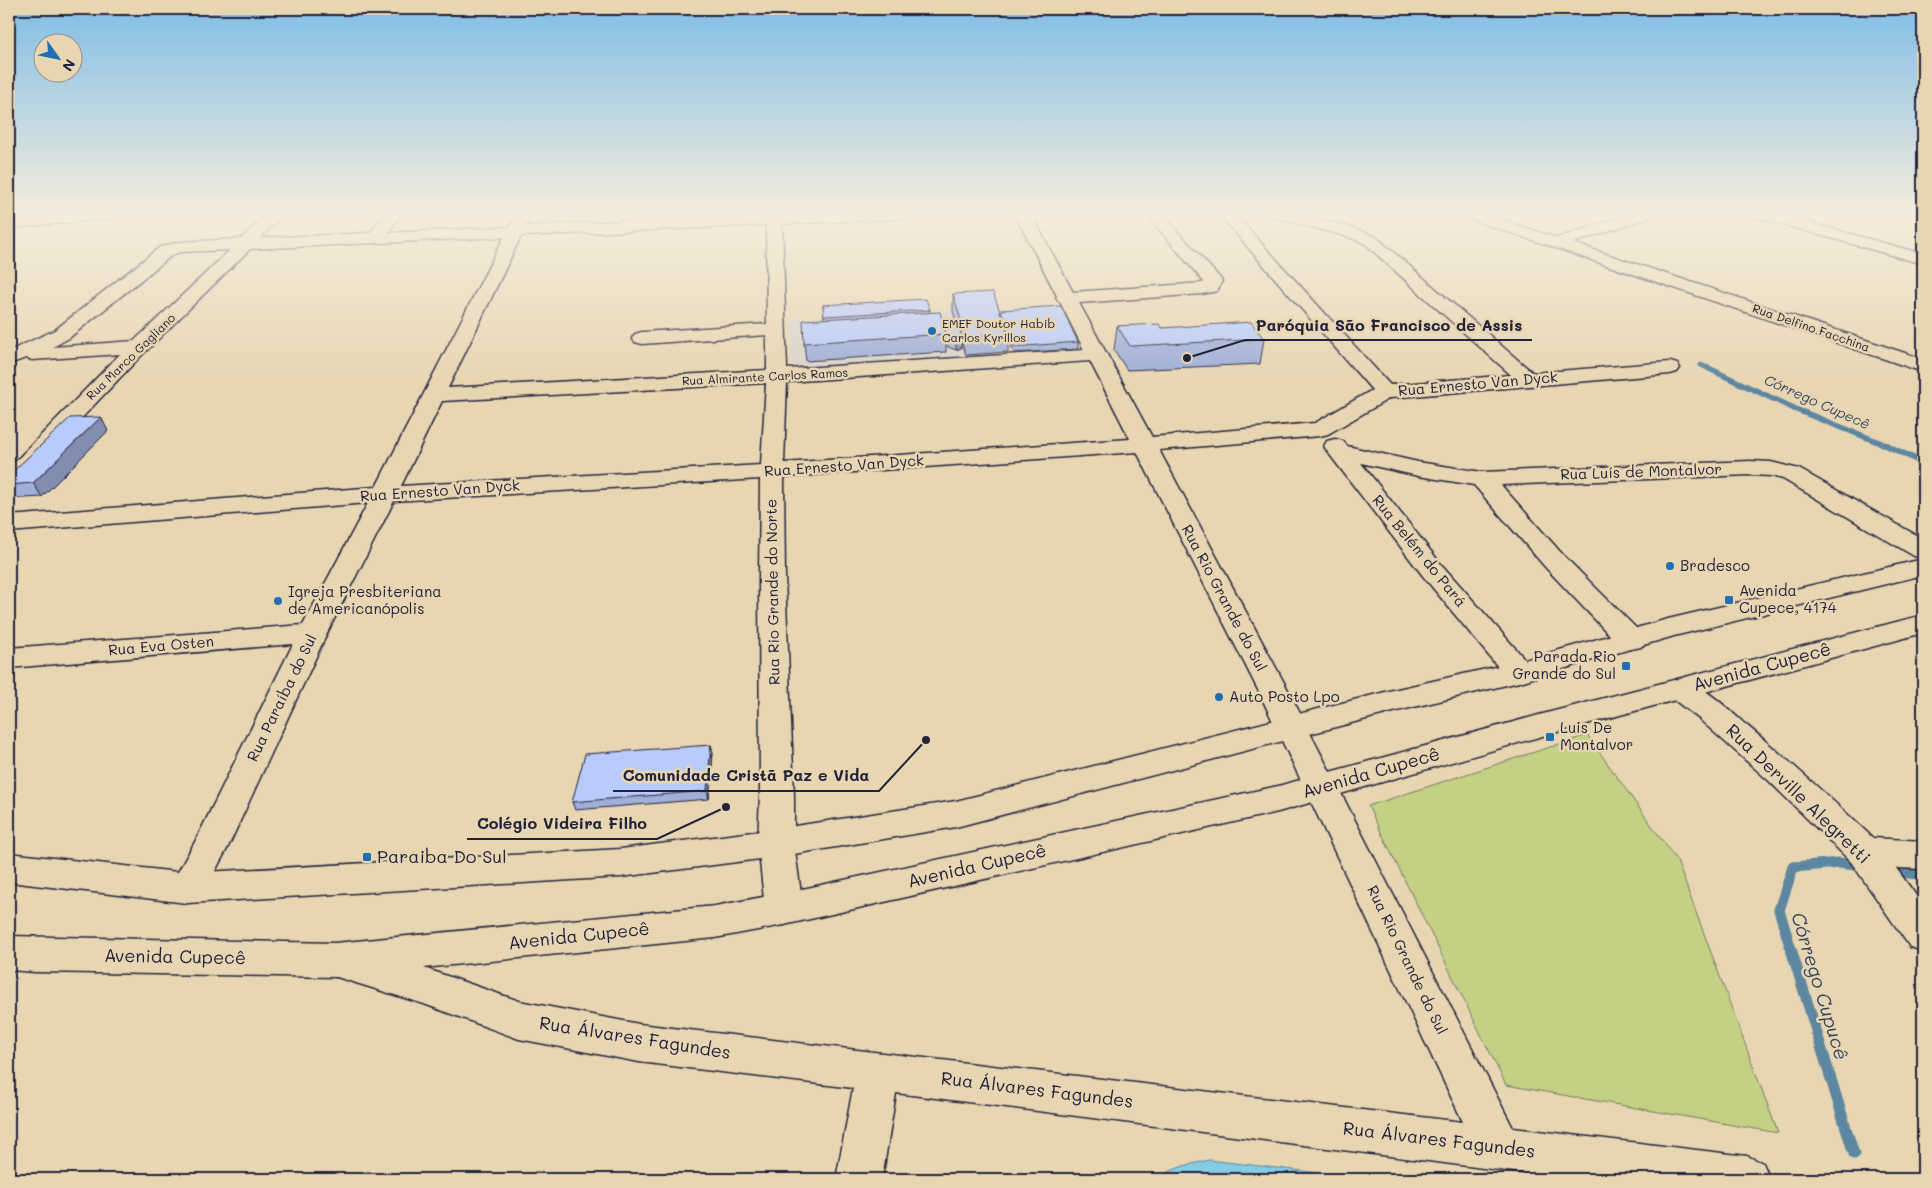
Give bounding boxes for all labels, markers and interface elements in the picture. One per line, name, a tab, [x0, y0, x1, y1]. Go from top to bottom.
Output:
north arrow	[32, 32, 82, 82]
text: N	[58, 56, 80, 75]
street label: Rua Delfino Facchina	[1751, 299, 1872, 355]
callout: Paróquia São Francisco de Assis	[1245, 309, 1532, 340]
street label: Rua Marco Gagliano	[82, 310, 178, 403]
text: Paróquia São Francisco de Assis	[1256, 314, 1522, 335]
place label: EMEF Doutor Habib Carlos Kyrillos	[942, 315, 1055, 345]
marker: EMEF Doutor Habib Carlos Kyrillos	[926, 325, 938, 337]
street label: Rua Almirante Carlos Ramos	[681, 364, 849, 388]
street label: Rua Ernesto Van Dyck	[1397, 366, 1559, 400]
water label: Córrego Cupecê	[1761, 370, 1873, 433]
street label: Rua Ernesto Van Dyck	[763, 449, 925, 481]
street label: Rua Luís de Montalvor	[1560, 458, 1722, 484]
street label: Rua Ernesto Van Dyck	[359, 474, 521, 506]
street label: Rua Belém do Pará	[1368, 490, 1471, 611]
street label: Rua Rio Grande do Norte	[760, 499, 784, 685]
street label: Rua Rio Grande do Sul	[1178, 521, 1272, 674]
place label: Bradesco	[1680, 555, 1750, 575]
marker: Bradesco	[1664, 560, 1676, 572]
place label: Avenida Cupece, 4174	[1739, 580, 1837, 617]
place label: Igreja Presbiteriana de Americanópolis	[288, 581, 442, 618]
marker: Avenida Cupece, 4174	[1723, 594, 1735, 606]
marker: Igreja Presbiteriana de Americanópolis	[272, 595, 284, 607]
street label: Rua Eva Osten	[107, 630, 215, 660]
street label: Rua Paraíba do Sul	[242, 631, 321, 765]
street label: Avenida Cupecê	[1690, 636, 1833, 696]
place label: Parada Rio Grande do Sul	[1512, 646, 1616, 683]
marker: Parada Rio Grande do Sul	[1620, 660, 1632, 672]
place label: Auto Posto Lpo	[1229, 686, 1340, 706]
marker: Auto Posto Lpo	[1213, 691, 1225, 703]
place label: Luis De Montalvor	[1560, 717, 1633, 754]
street label: Rua Derville Alegretti	[1721, 718, 1876, 869]
marker: Luis De Montalvor	[1544, 731, 1556, 743]
street label: Avenida Cupecê	[1299, 741, 1442, 803]
callout: Comunidade Cristã Paz e Vida	[613, 760, 879, 791]
text: Comunidade Cristã Paz e Vida	[623, 764, 869, 785]
callout: Colégio Videira Filho	[467, 808, 657, 839]
text: Colégio Videira Filho	[477, 812, 647, 833]
street label: Avenida Cupecê	[905, 837, 1049, 893]
place label: Paraiba Do Sul	[377, 844, 507, 868]
marker: Paraiba Do Sul	[361, 851, 373, 863]
street label: Rua Rio Grande do Sul	[1363, 882, 1453, 1037]
water label: Córrego Cupucê	[1786, 909, 1855, 1063]
street label: Avenida Cupecê	[507, 916, 651, 954]
street label: Avenida Cupecê	[104, 943, 246, 969]
street label: Rua Álvares Fagundes	[538, 1010, 733, 1064]
street label: Rua Álvares Fagundes	[940, 1065, 1135, 1113]
street label: Rua Álvares Fagundes	[1342, 1115, 1537, 1163]

